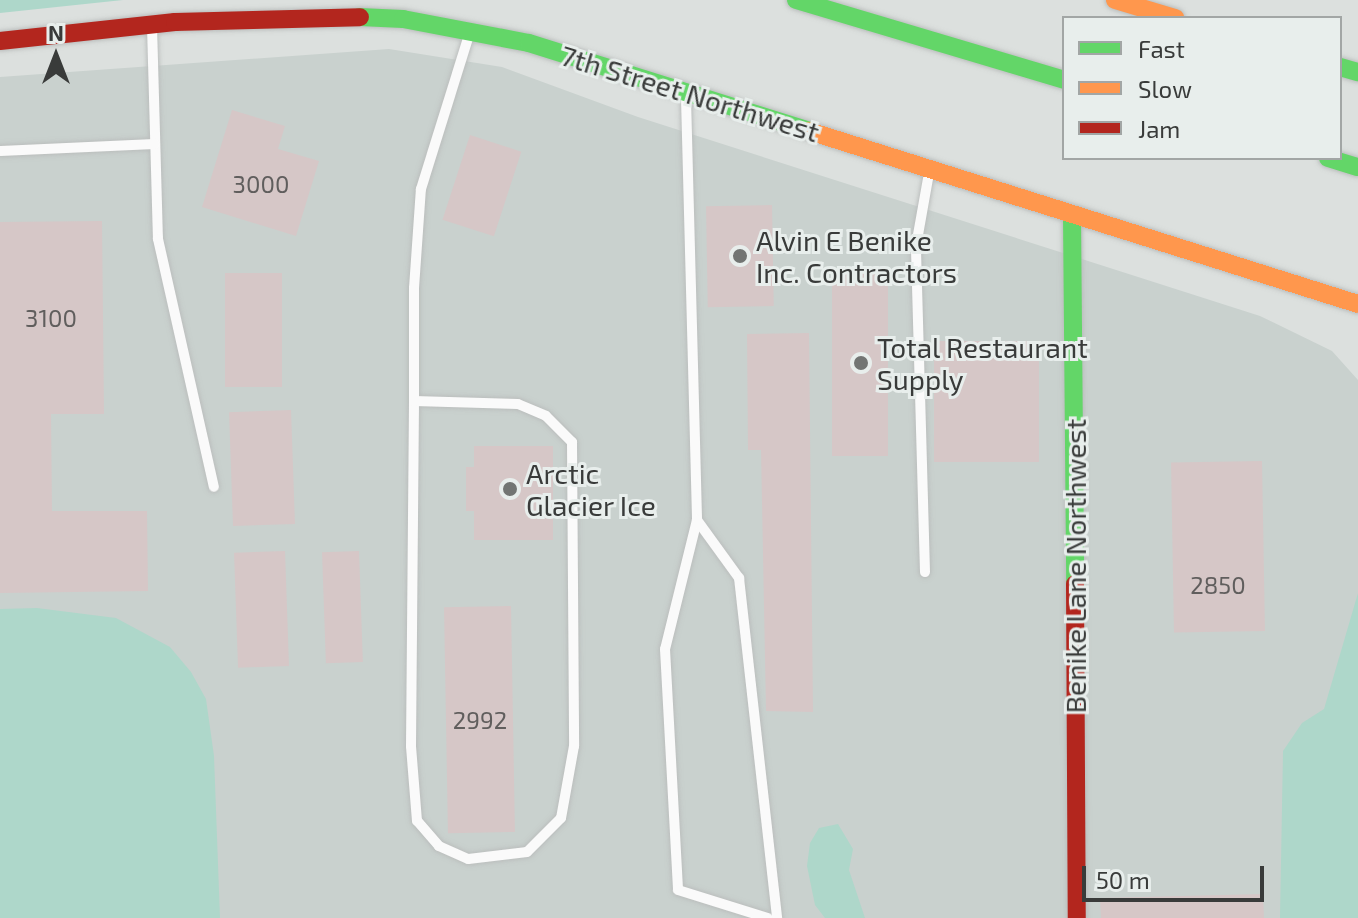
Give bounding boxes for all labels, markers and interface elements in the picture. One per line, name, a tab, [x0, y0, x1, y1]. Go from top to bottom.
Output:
north arrow	[16, 16, 96, 96]
legend	[1062, 16, 1342, 160]
text: N	[48, 19, 64, 45]
text: Fast	[1138, 34, 1185, 63]
street label: 7th Street Northwest	[557, 38, 823, 148]
text: Slow	[1138, 74, 1192, 103]
text: Jam	[1138, 114, 1180, 143]
house number: 3000	[233, 170, 289, 198]
place label: Alvin E Benike Inc. Contractors	[756, 223, 957, 289]
marker: Alvin E Benike Inc. Contractors	[731, 247, 749, 265]
house number: 3100	[25, 304, 77, 332]
place label: Total Restaurant Supply	[877, 330, 1089, 396]
marker: Total Restaurant Supply	[852, 354, 870, 372]
street label: Benike Lane Northwest	[1058, 419, 1092, 713]
place label: Arctic Glacier Ice	[526, 456, 656, 522]
marker: Arctic Glacier Ice	[501, 480, 519, 498]
house number: 2850	[1190, 571, 1246, 599]
house number: 2992	[453, 706, 507, 734]
scale bar	[1086, 850, 1268, 900]
text: 50 m	[1096, 865, 1150, 894]

